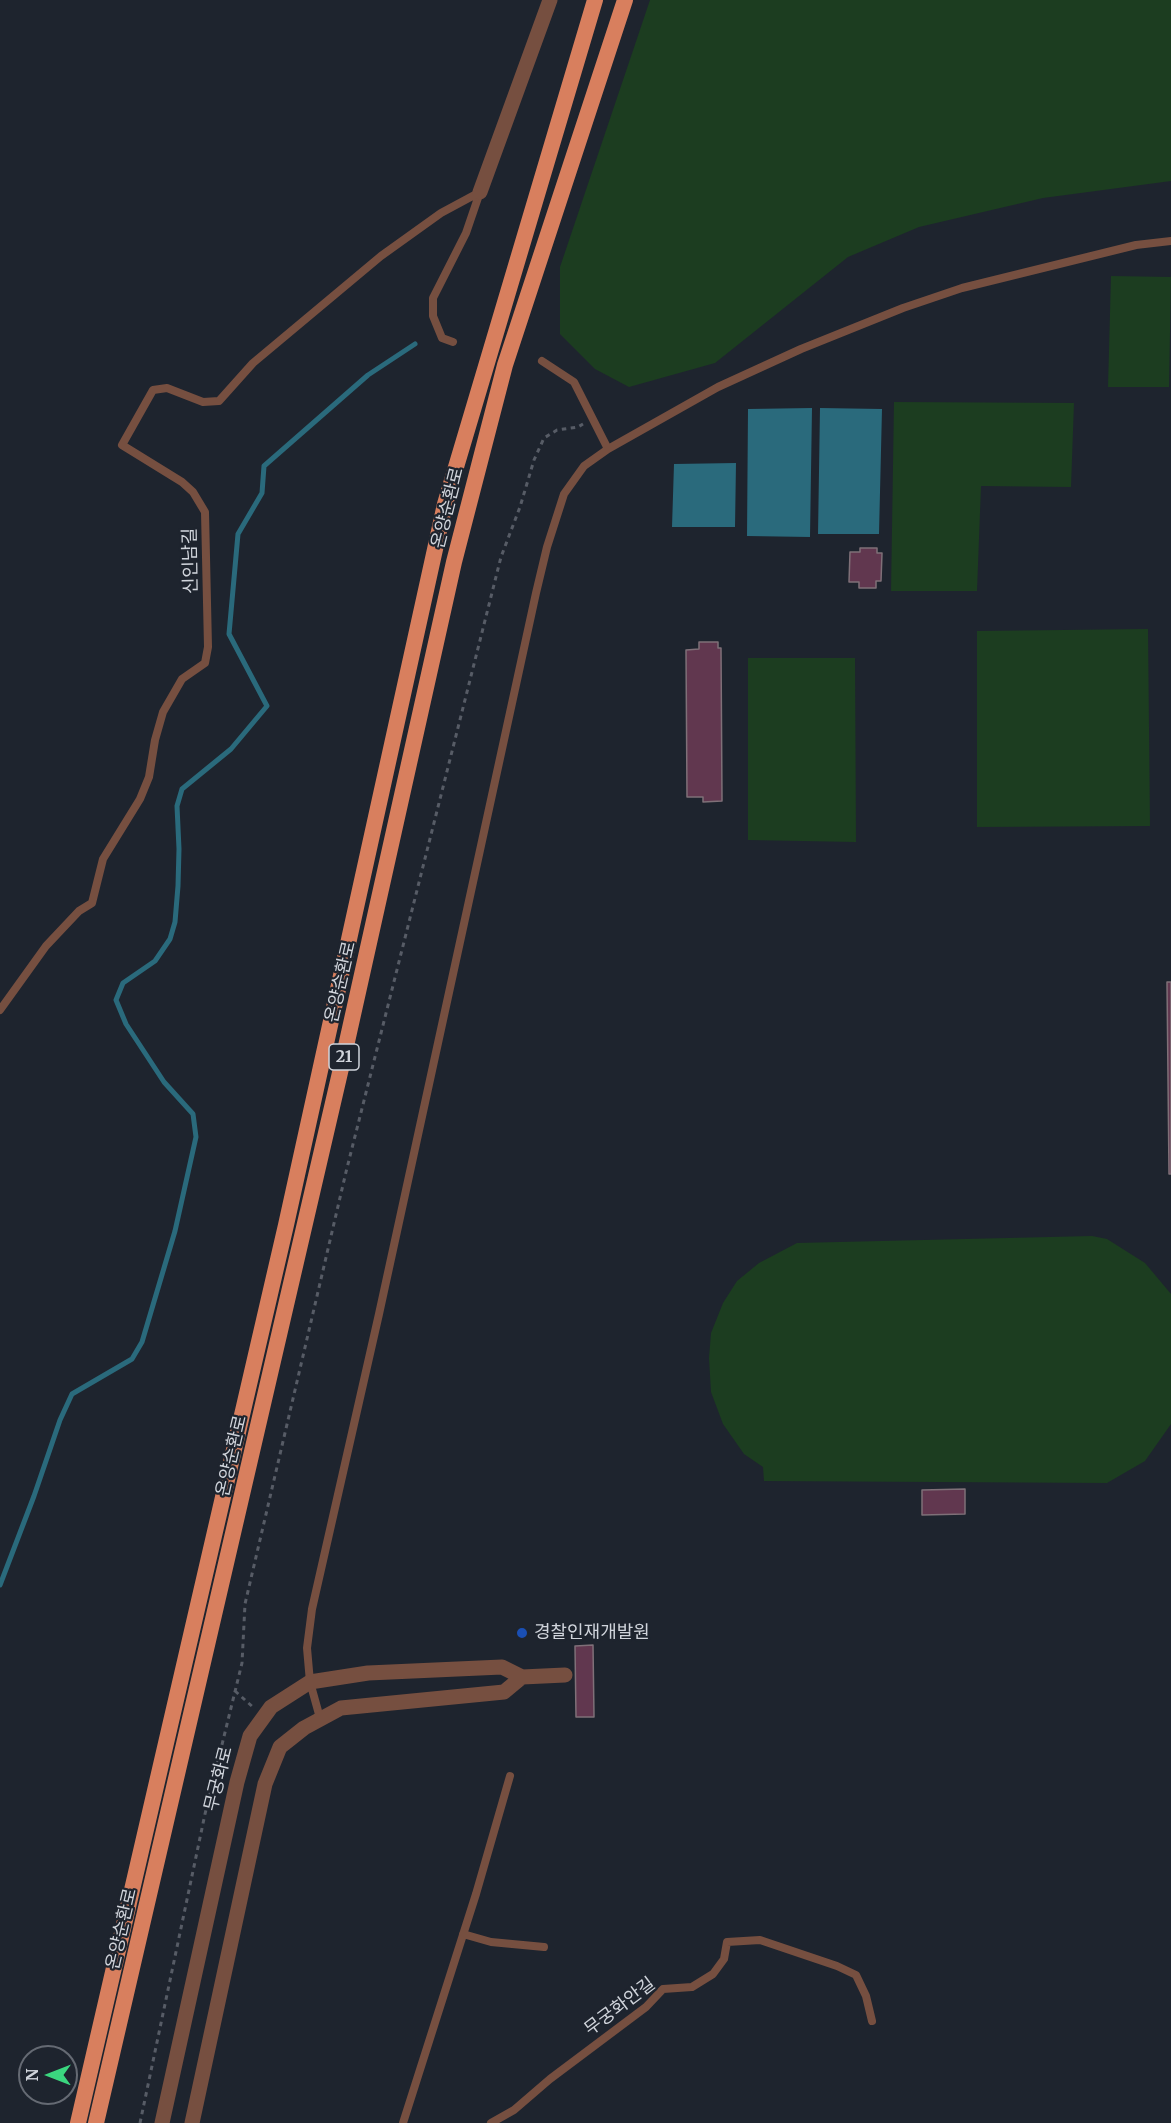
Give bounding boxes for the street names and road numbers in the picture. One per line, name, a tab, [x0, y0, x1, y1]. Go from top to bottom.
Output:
street label: 온양순환로	[428, 465, 468, 551]
street label: 신인남길	[180, 528, 202, 594]
street label: 온양순환로	[321, 939, 361, 1025]
road number: 21	[329, 1044, 359, 1070]
street label: 온양순환로	[212, 1413, 252, 1499]
street label: 무궁화로	[201, 1744, 237, 1814]
street label: 온양순환로	[102, 1886, 142, 1972]
street label: 무궁화안길	[580, 1973, 660, 2041]

